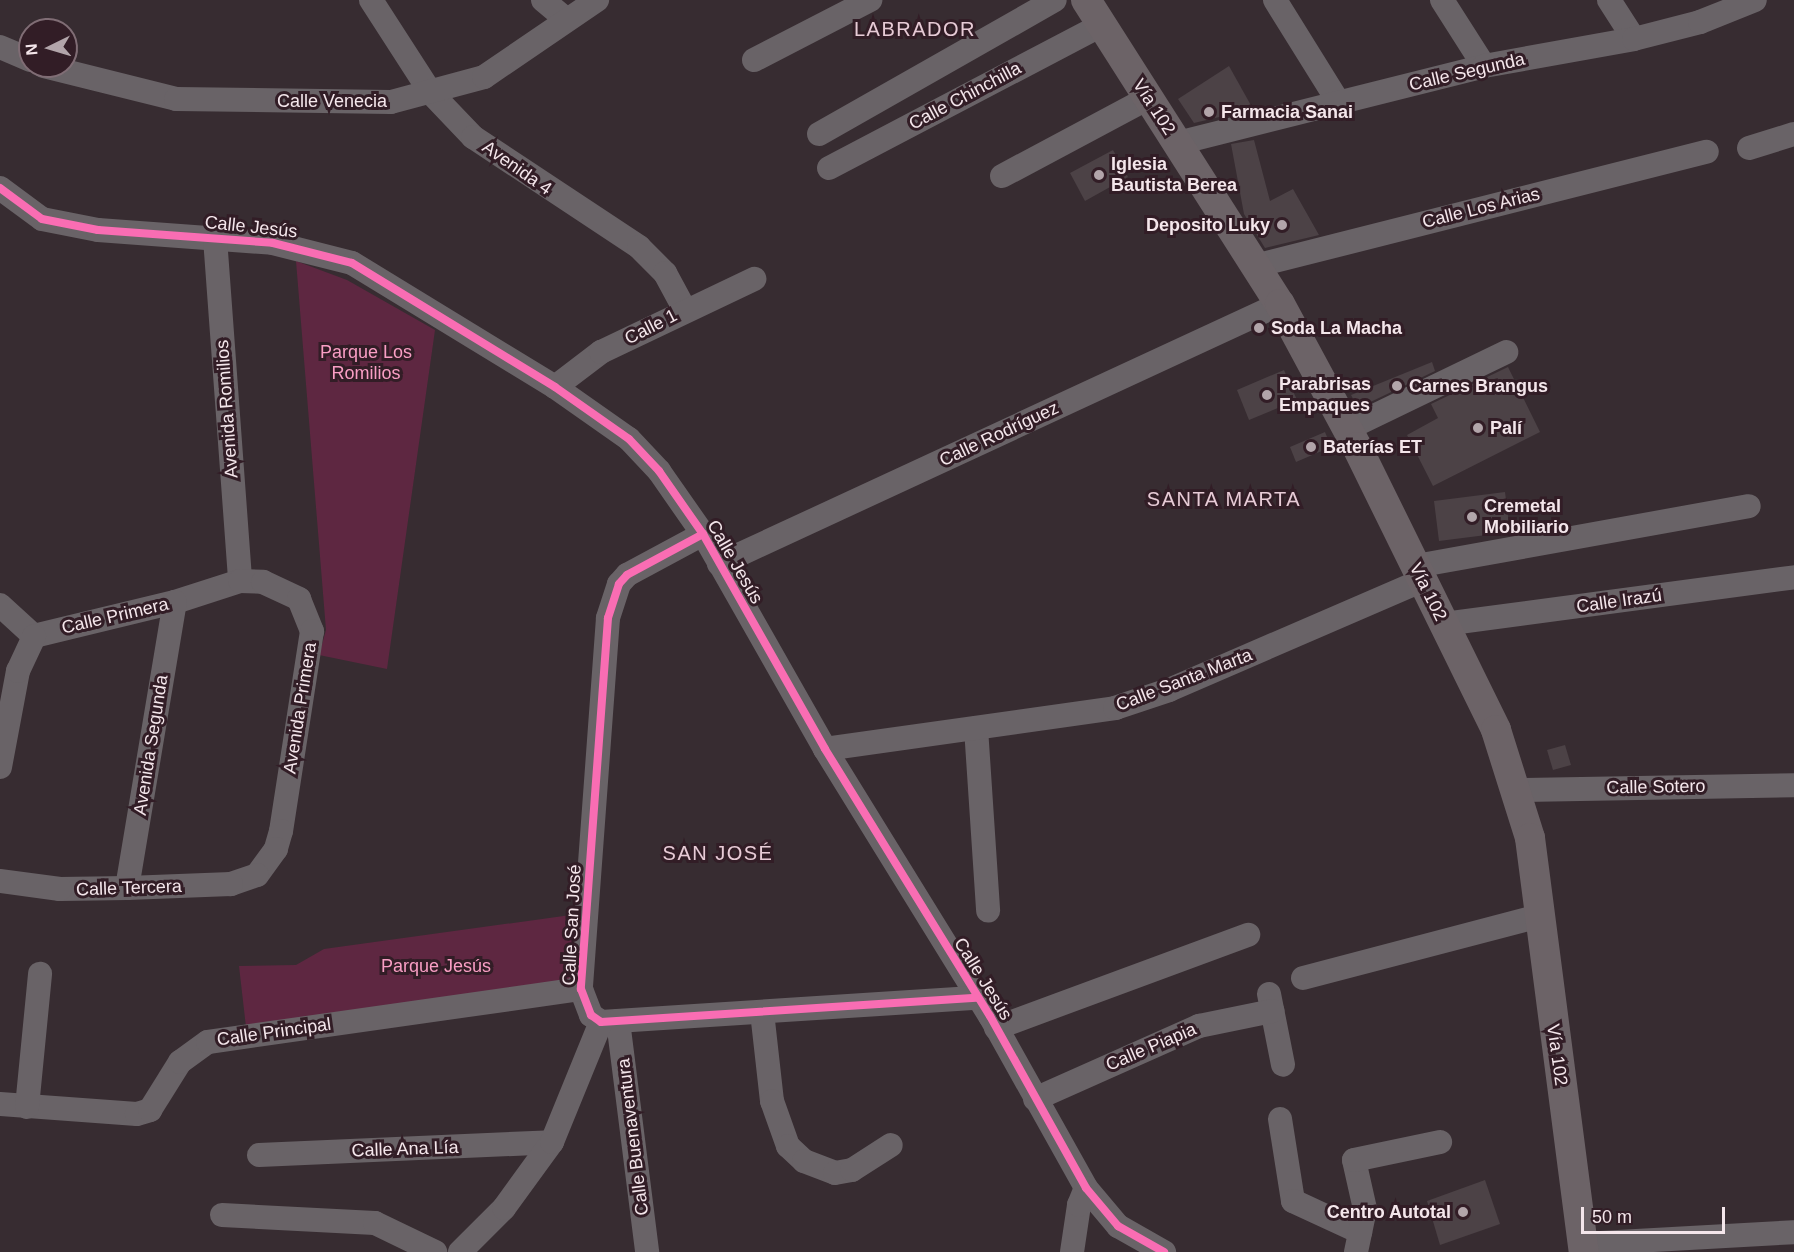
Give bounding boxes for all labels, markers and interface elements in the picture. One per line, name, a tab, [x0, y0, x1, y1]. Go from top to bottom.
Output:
district label: LABRADOR	[854, 17, 976, 41]
north arrow	[18, 18, 78, 78]
text: N	[23, 43, 41, 56]
street label: Calle Segunda	[1407, 48, 1527, 96]
street label: Calle Chinchilla	[905, 57, 1025, 135]
street label: Vía 102	[1128, 75, 1180, 139]
street label: Calle Venecia	[277, 90, 387, 112]
place label: Farmacia Sanai	[1221, 101, 1353, 123]
marker: Farmacia Sanai	[1202, 105, 1216, 119]
street label: Avenida 4	[478, 136, 556, 200]
place label: Iglesia Bautista Berea	[1111, 154, 1237, 196]
marker: Iglesia Bautista Berea	[1092, 168, 1106, 182]
street label: Calle Los Arias	[1420, 183, 1542, 233]
street label: Calle Jesús	[204, 211, 298, 243]
place label: Deposito Luky	[1146, 214, 1270, 236]
marker: Deposito Luky	[1275, 218, 1289, 232]
street label: Calle 1	[621, 305, 681, 349]
place label: Soda La Macha	[1271, 317, 1402, 339]
marker: Soda La Macha	[1252, 321, 1266, 335]
street label: Avenida Romilios	[211, 339, 243, 479]
park label: Parque Los Romilios	[320, 342, 412, 385]
place label: Parabrisas Empaques	[1279, 374, 1371, 416]
place label: Carnes Brangus	[1409, 375, 1548, 397]
marker: Carnes Brangus	[1390, 379, 1404, 393]
marker: Parabrisas Empaques	[1260, 388, 1274, 402]
street label: Calle Rodríguez	[936, 397, 1062, 471]
place label: Palí	[1490, 417, 1522, 439]
marker: Palí	[1471, 421, 1485, 435]
place label: Baterías ET	[1323, 436, 1422, 458]
marker: Baterías ET	[1304, 440, 1318, 454]
district label: SANTA MARTA	[1146, 487, 1302, 511]
place label: Cremetal Mobiliario	[1484, 496, 1569, 538]
marker: Cremetal Mobiliario	[1465, 510, 1479, 524]
street label: Calle Jesús	[702, 516, 768, 608]
street label: Vía 102	[1405, 559, 1451, 625]
street label: Calle Irazú	[1575, 584, 1663, 618]
street label: Calle Primera	[59, 593, 171, 639]
street label: Avenida Primera	[279, 641, 321, 775]
street label: Calle Santa Marta	[1113, 644, 1255, 716]
street label: Avenida Segunda	[129, 673, 173, 817]
street label: Calle Sotero	[1606, 775, 1706, 799]
district label: SAN JOSÉ	[663, 841, 773, 865]
street label: Calle San José	[558, 864, 586, 986]
street label: Calle Tercera	[76, 875, 182, 901]
street label: Calle Jesús	[949, 934, 1017, 1024]
park label: Parque Jesús	[381, 955, 491, 977]
street label: Calle Principal	[216, 1013, 332, 1051]
street label: Calle Piapia	[1103, 1018, 1199, 1076]
street label: Vía 102	[1542, 1023, 1572, 1087]
street label: Calle Buenaventura	[613, 1057, 653, 1217]
street label: Calle Ana Lía	[351, 1136, 459, 1162]
scale bar	[1584, 1195, 1728, 1233]
place label: Centro Autotal	[1326, 1201, 1451, 1223]
marker: Centro Autotal	[1456, 1205, 1470, 1219]
text: 50 m	[1592, 1207, 1632, 1227]

